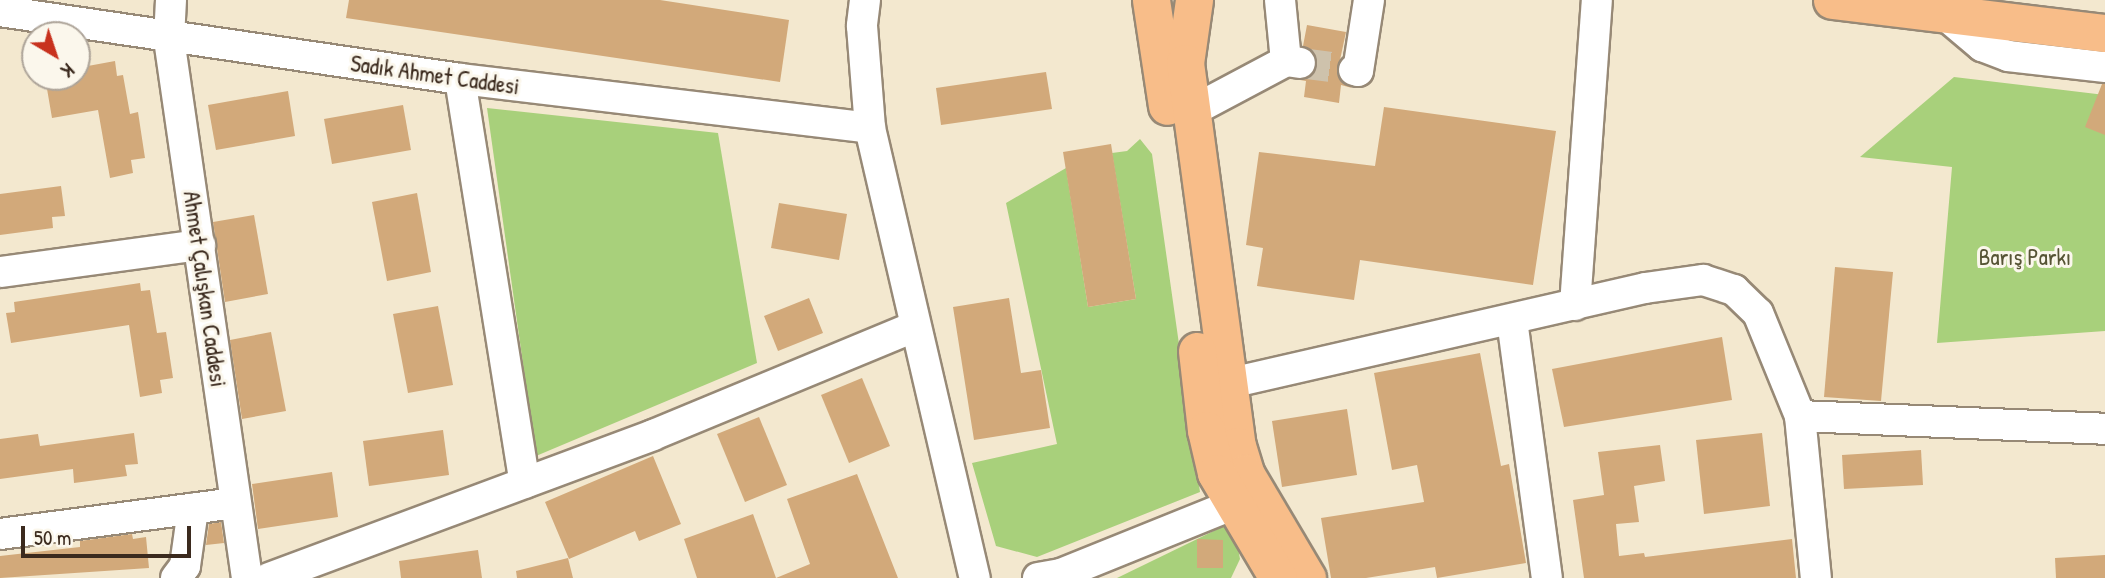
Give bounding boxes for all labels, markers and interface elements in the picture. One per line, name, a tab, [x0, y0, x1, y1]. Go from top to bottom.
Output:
north arrow	[21, 21, 91, 91]
street label: Sadık Ahmet Caddesi	[349, 49, 521, 101]
text: K	[56, 58, 80, 84]
street label: Ahmet Çalışkan Caddesi	[178, 189, 232, 389]
park label: Barış Parkı	[1979, 243, 2071, 271]
scale bar	[24, 512, 194, 556]
text: 50 m	[34, 523, 71, 552]

